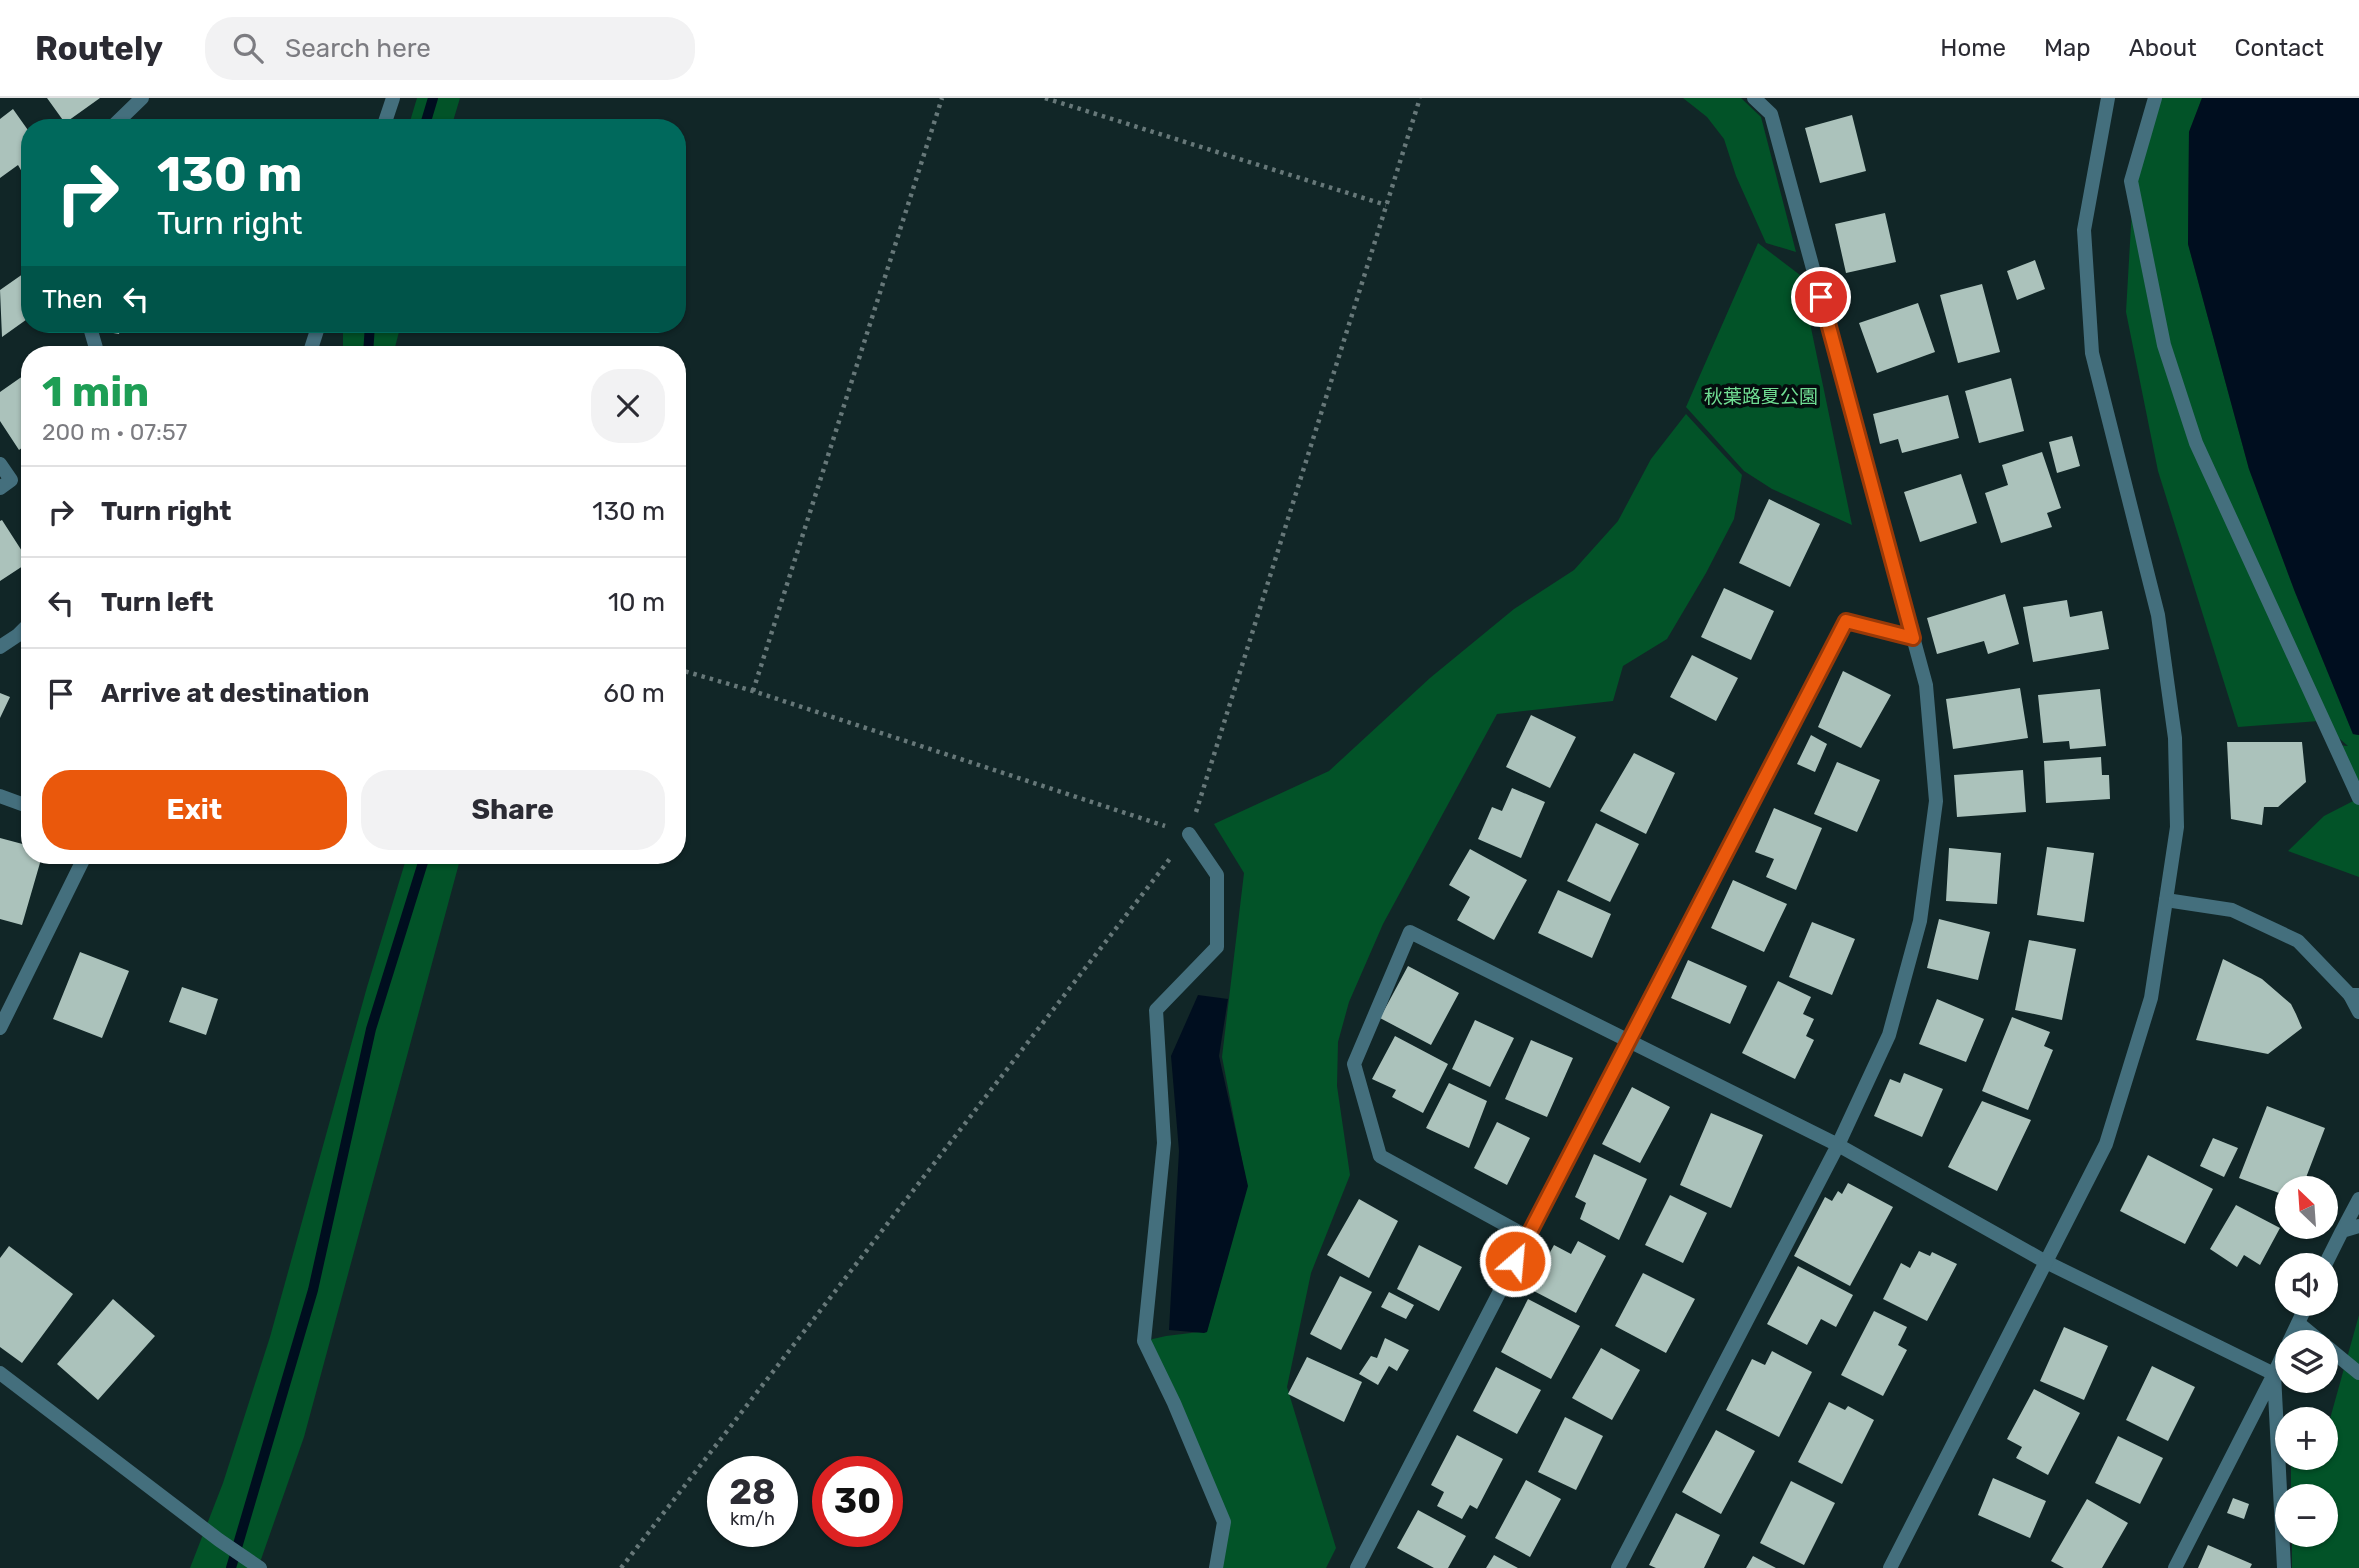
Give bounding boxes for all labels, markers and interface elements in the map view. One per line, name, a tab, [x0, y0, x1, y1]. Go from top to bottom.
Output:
search box	[205, 17, 695, 80]
text: Routely	[35, 29, 163, 68]
icon: search	[229, 29, 267, 67]
text: Search here	[285, 33, 431, 64]
text: Home	[1940, 34, 2006, 62]
text: Map	[2044, 34, 2091, 62]
text: About	[2129, 34, 2197, 62]
text: Contact	[2235, 34, 2324, 62]
text: 130 m	[157, 145, 302, 203]
icon: right	[42, 147, 133, 238]
text: Turn right	[157, 204, 302, 242]
pin	[1791, 267, 1851, 327]
icon: arrive	[1802, 278, 1840, 316]
icon: left	[117, 280, 155, 318]
text: Then	[42, 284, 103, 315]
text: 1 min	[42, 367, 149, 417]
button: close	[591, 369, 665, 443]
park label: 秋葉路夏公園	[1704, 385, 1818, 408]
text: 200 m · 07:57	[42, 418, 187, 446]
icon: right	[42, 493, 80, 531]
text: Turn right	[101, 496, 231, 527]
text: 130 m	[592, 496, 665, 527]
icon: left	[42, 584, 80, 622]
text: Turn left	[101, 587, 213, 618]
text: 10 m	[608, 587, 665, 618]
icon: arrive	[42, 675, 80, 713]
text: Arrive at destination	[101, 678, 369, 709]
text: 60 m	[603, 678, 665, 709]
button: Exit	[42, 770, 347, 850]
button: Share	[361, 770, 665, 850]
north arrow	[2275, 1176, 2338, 1239]
map controls	[2275, 1176, 2338, 1547]
position arrow	[1478, 1224, 1552, 1298]
button: sound	[2275, 1253, 2338, 1316]
button: layers	[2275, 1330, 2338, 1393]
button: +	[2275, 1407, 2338, 1470]
speed limit sign: 30	[812, 1456, 903, 1547]
text: 28	[729, 1471, 776, 1513]
button: −	[2275, 1484, 2338, 1547]
text: km/h	[730, 1508, 775, 1530]

